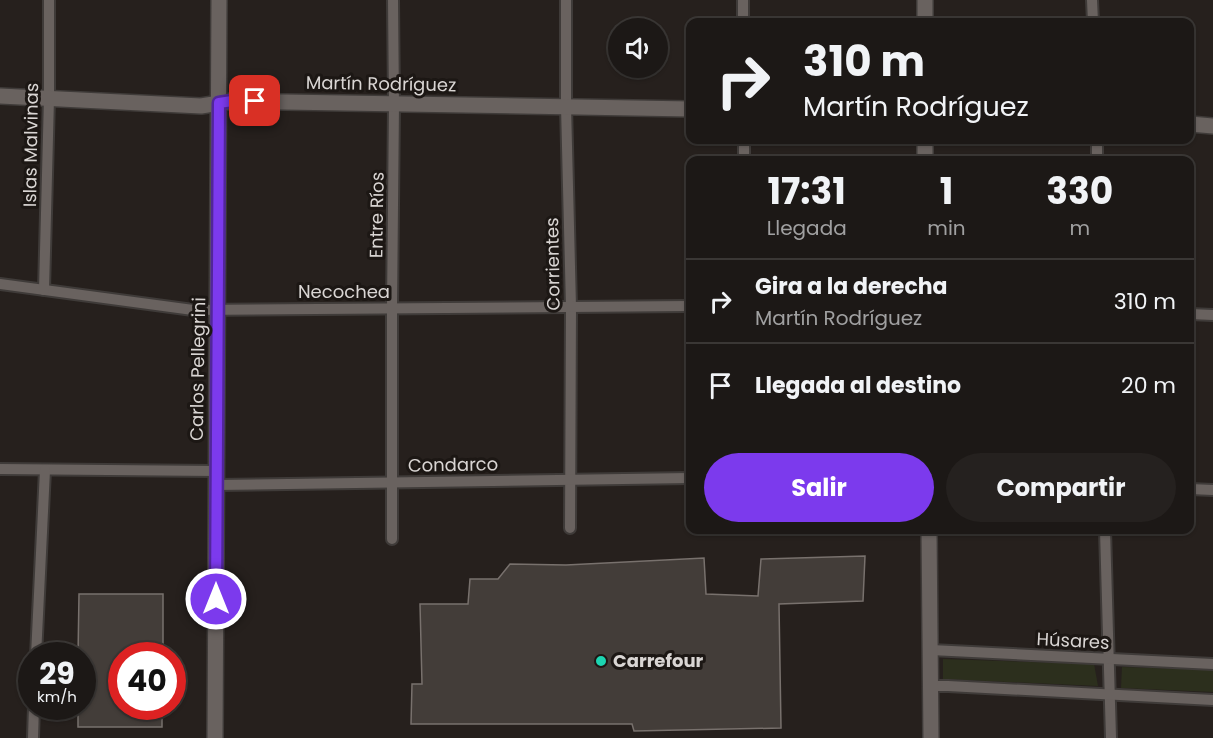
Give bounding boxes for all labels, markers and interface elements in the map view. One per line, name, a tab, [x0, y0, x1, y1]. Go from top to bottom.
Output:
map controls	[608, 18, 668, 78]
button: sound	[608, 18, 668, 78]
text: 310 m	[803, 32, 925, 91]
icon: right	[704, 42, 782, 120]
street label: Martín Rodríguez	[306, 70, 456, 97]
pin	[229, 75, 280, 126]
street label: Islas Malvinas	[17, 83, 44, 207]
icon: arrive	[238, 84, 271, 117]
text: Martín Rodríguez	[803, 88, 1029, 125]
text: 17:31	[767, 166, 846, 217]
text: 1	[940, 166, 953, 217]
text: 330	[1046, 166, 1113, 217]
street label: Entre Ríos	[363, 172, 390, 258]
text: Llegada	[767, 214, 847, 242]
text: min	[927, 214, 966, 242]
text: m	[1070, 214, 1090, 242]
street label: Corrientes	[539, 217, 566, 311]
text: Gira a la derecha	[755, 271, 948, 302]
street label: Necochea	[298, 279, 390, 304]
icon: right	[704, 285, 737, 318]
text: 310 m	[1114, 286, 1176, 317]
street label: Carlos Pellegrini	[184, 297, 211, 441]
text: Martín Rodríguez	[755, 304, 922, 332]
icon: arrive	[704, 369, 737, 402]
text: Llegada al destino	[755, 370, 961, 401]
text: 20 m	[1121, 370, 1176, 401]
street label: Condarco	[408, 451, 498, 478]
button: Salir	[704, 453, 934, 522]
button: Compartir	[946, 453, 1176, 522]
position arrow	[184, 567, 248, 631]
street label: Húsares	[1036, 626, 1110, 655]
speed limit sign: 40	[108, 642, 186, 720]
place label: Carrefour	[613, 648, 704, 673]
text: 29	[39, 652, 75, 695]
marker: Carrefour	[594, 654, 608, 668]
text: km/h	[37, 686, 77, 707]

